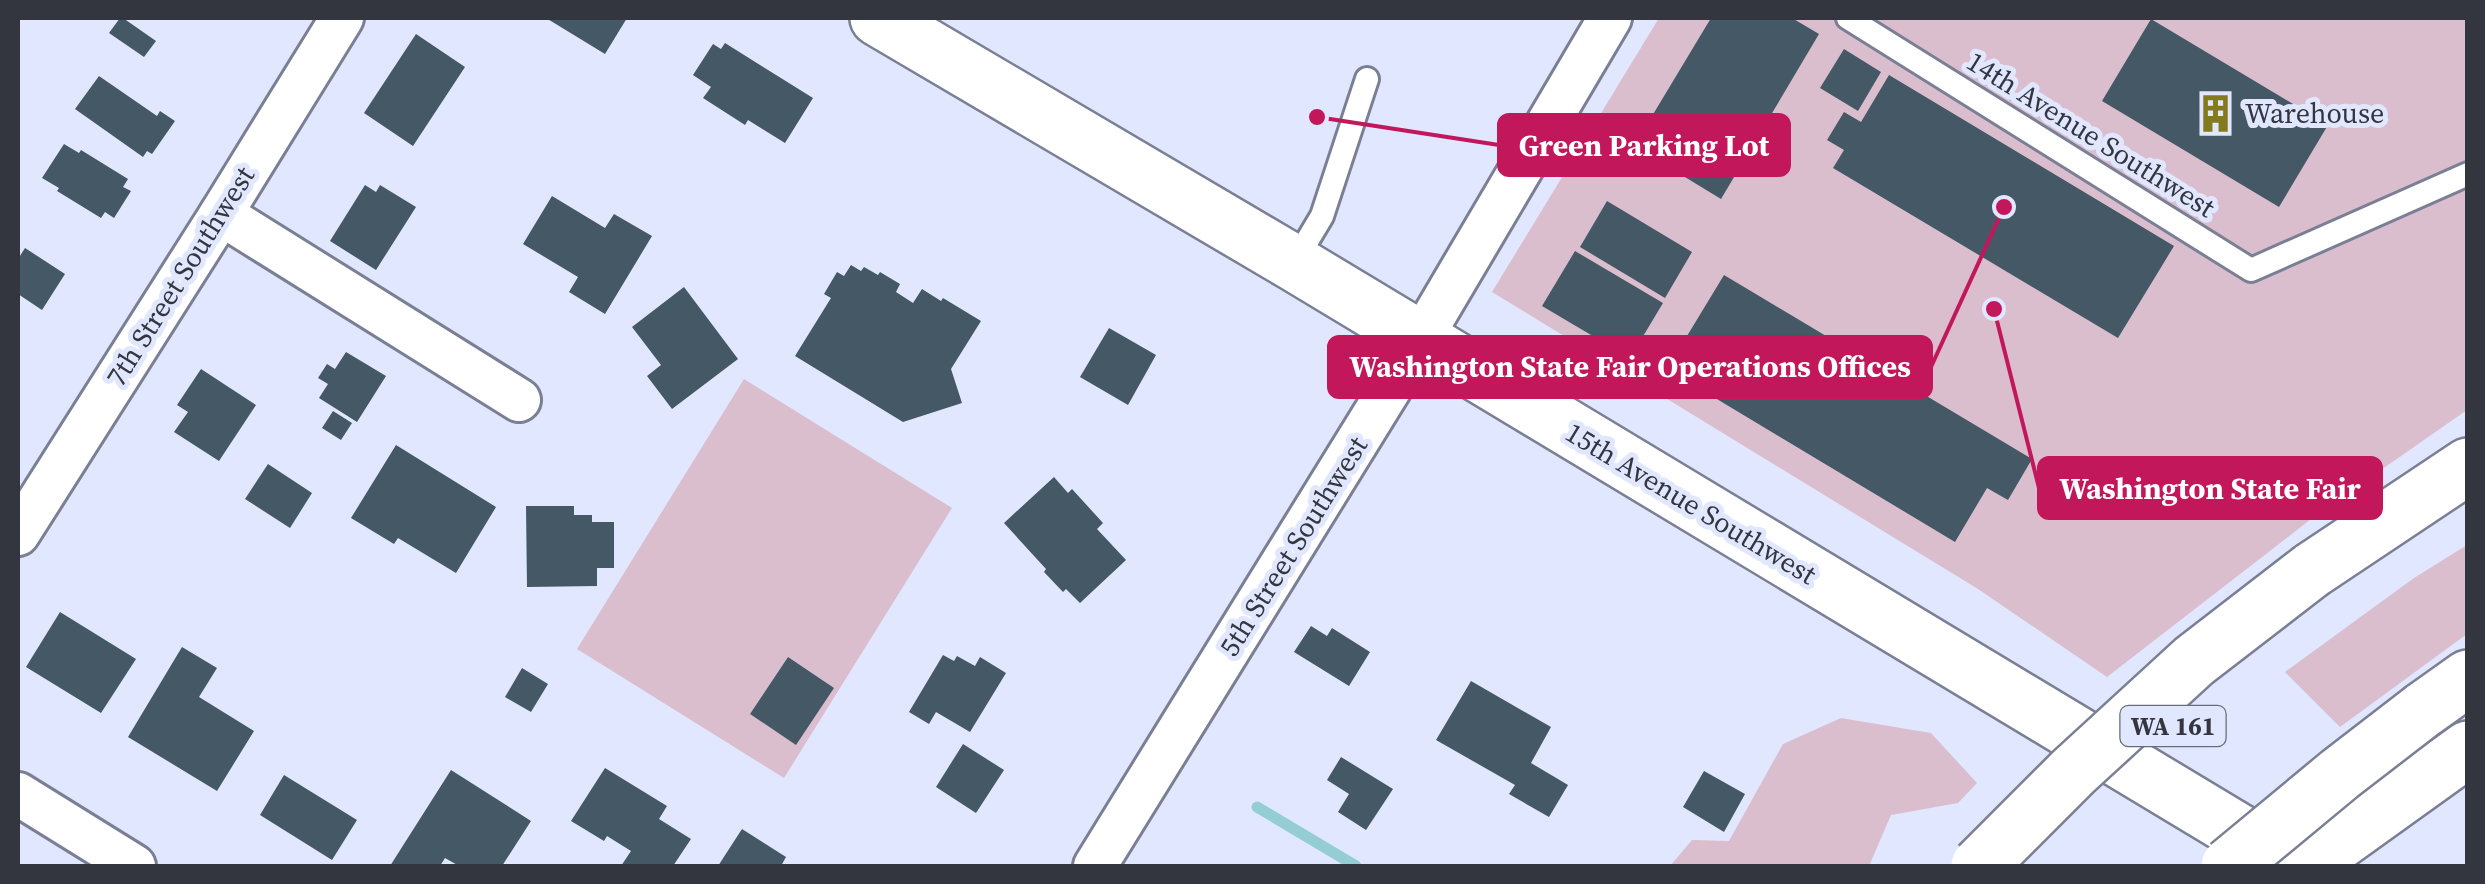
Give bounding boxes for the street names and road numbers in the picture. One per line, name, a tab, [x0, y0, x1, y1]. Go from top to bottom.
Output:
street label: 14th Avenue Southwest	[1960, 42, 2223, 226]
street label: 7th Street Southwest	[97, 158, 264, 393]
street label: 15th Avenue Southwest	[1559, 413, 1824, 593]
street label: 5th Street Southwest	[1210, 428, 1377, 663]
road number: WA 161	[2120, 706, 2226, 746]

